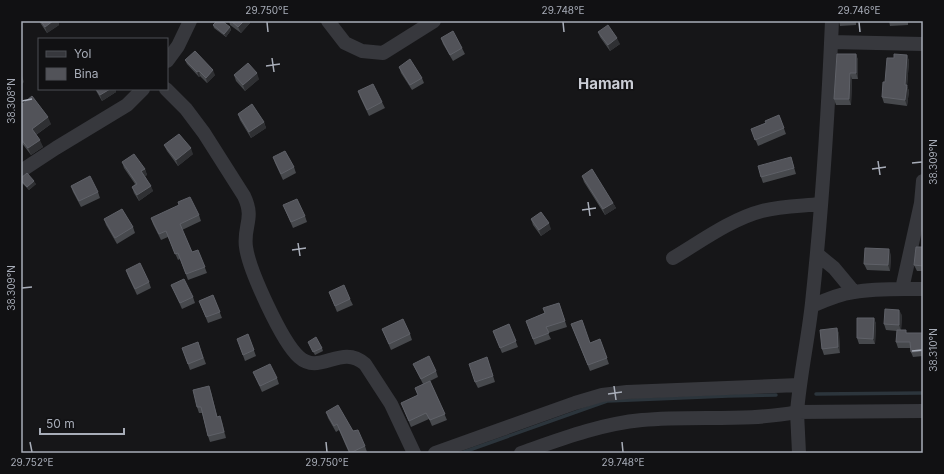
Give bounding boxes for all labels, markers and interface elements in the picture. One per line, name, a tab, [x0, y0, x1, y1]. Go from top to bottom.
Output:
text: 29.750°E	[245, 4, 289, 16]
text: 29.748°E	[542, 4, 584, 16]
text: 29.746°E	[837, 4, 881, 16]
legend	[38, 38, 168, 90]
text: Yol	[74, 46, 91, 61]
text: Bina	[74, 66, 99, 81]
district label: Hamam	[578, 74, 634, 93]
text: 38.308°N	[5, 78, 17, 124]
text: 38.309°N	[927, 139, 939, 185]
text: 38.309°N	[5, 265, 17, 311]
text: 38.310°N	[927, 328, 939, 372]
scale bar	[40, 410, 124, 436]
text: 50 m	[46, 416, 75, 431]
text: 29.752°E	[10, 456, 54, 468]
text: 29.750°E	[305, 456, 349, 468]
text: 29.748°E	[602, 456, 644, 468]

